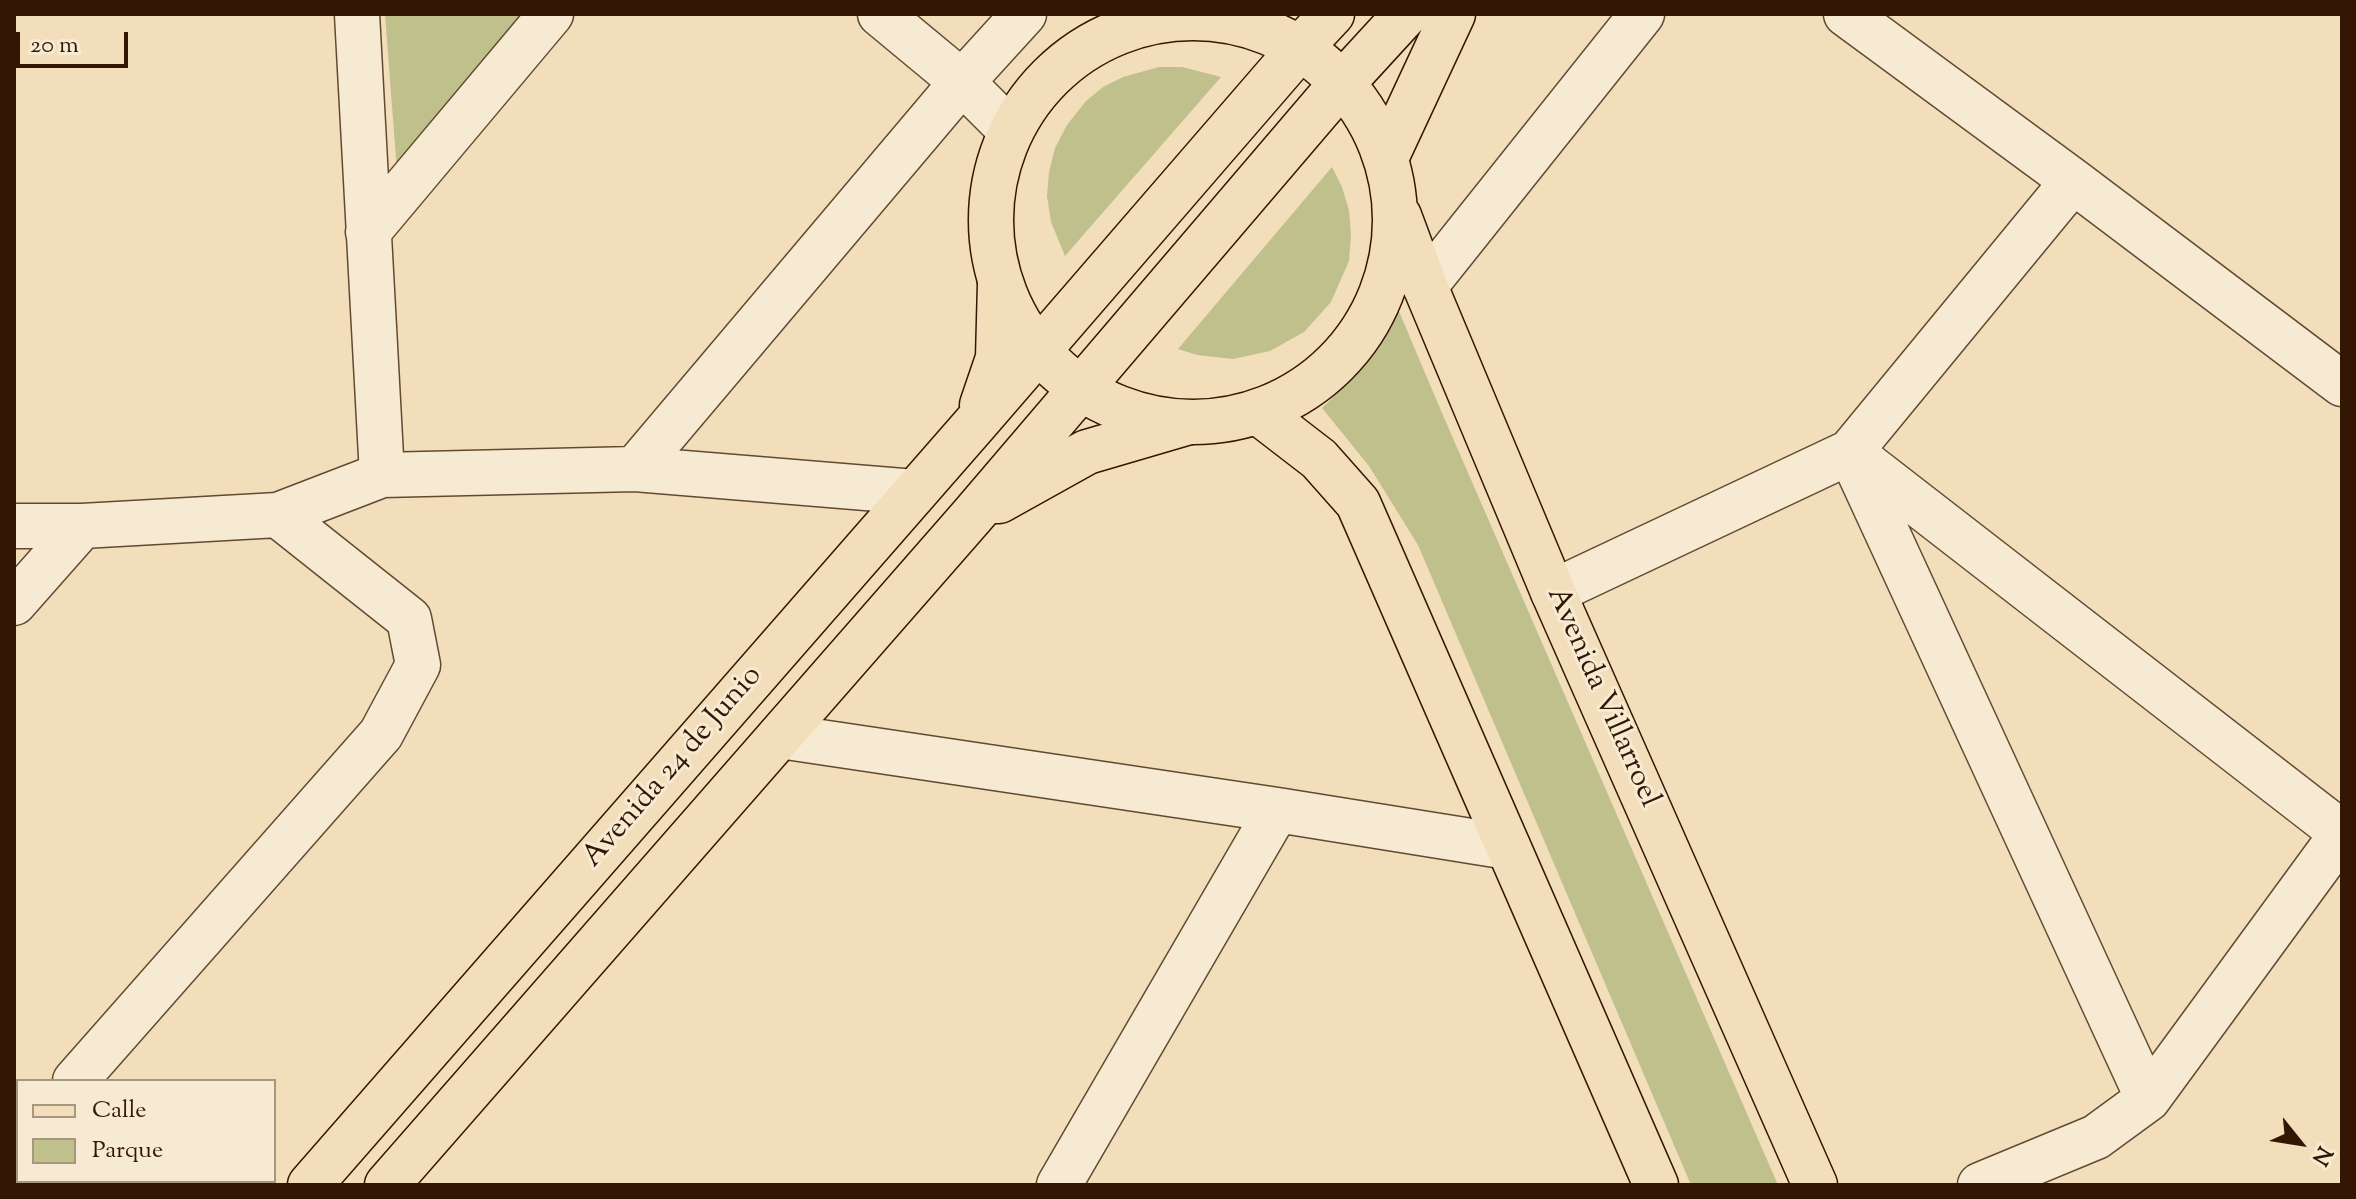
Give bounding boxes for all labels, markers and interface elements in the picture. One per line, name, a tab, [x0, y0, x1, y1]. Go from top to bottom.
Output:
scale bar	[20, 16, 132, 66]
text: 20 m	[30, 29, 79, 63]
street label: Avenida Villarroel	[1536, 582, 1666, 814]
street label: Avenida 24 de Junio	[576, 660, 772, 876]
legend	[16, 1079, 276, 1183]
text: Calle	[92, 1094, 146, 1128]
north arrow	[2260, 1103, 2340, 1183]
text: Parque	[92, 1134, 163, 1168]
text: N	[2303, 1139, 2339, 1171]

